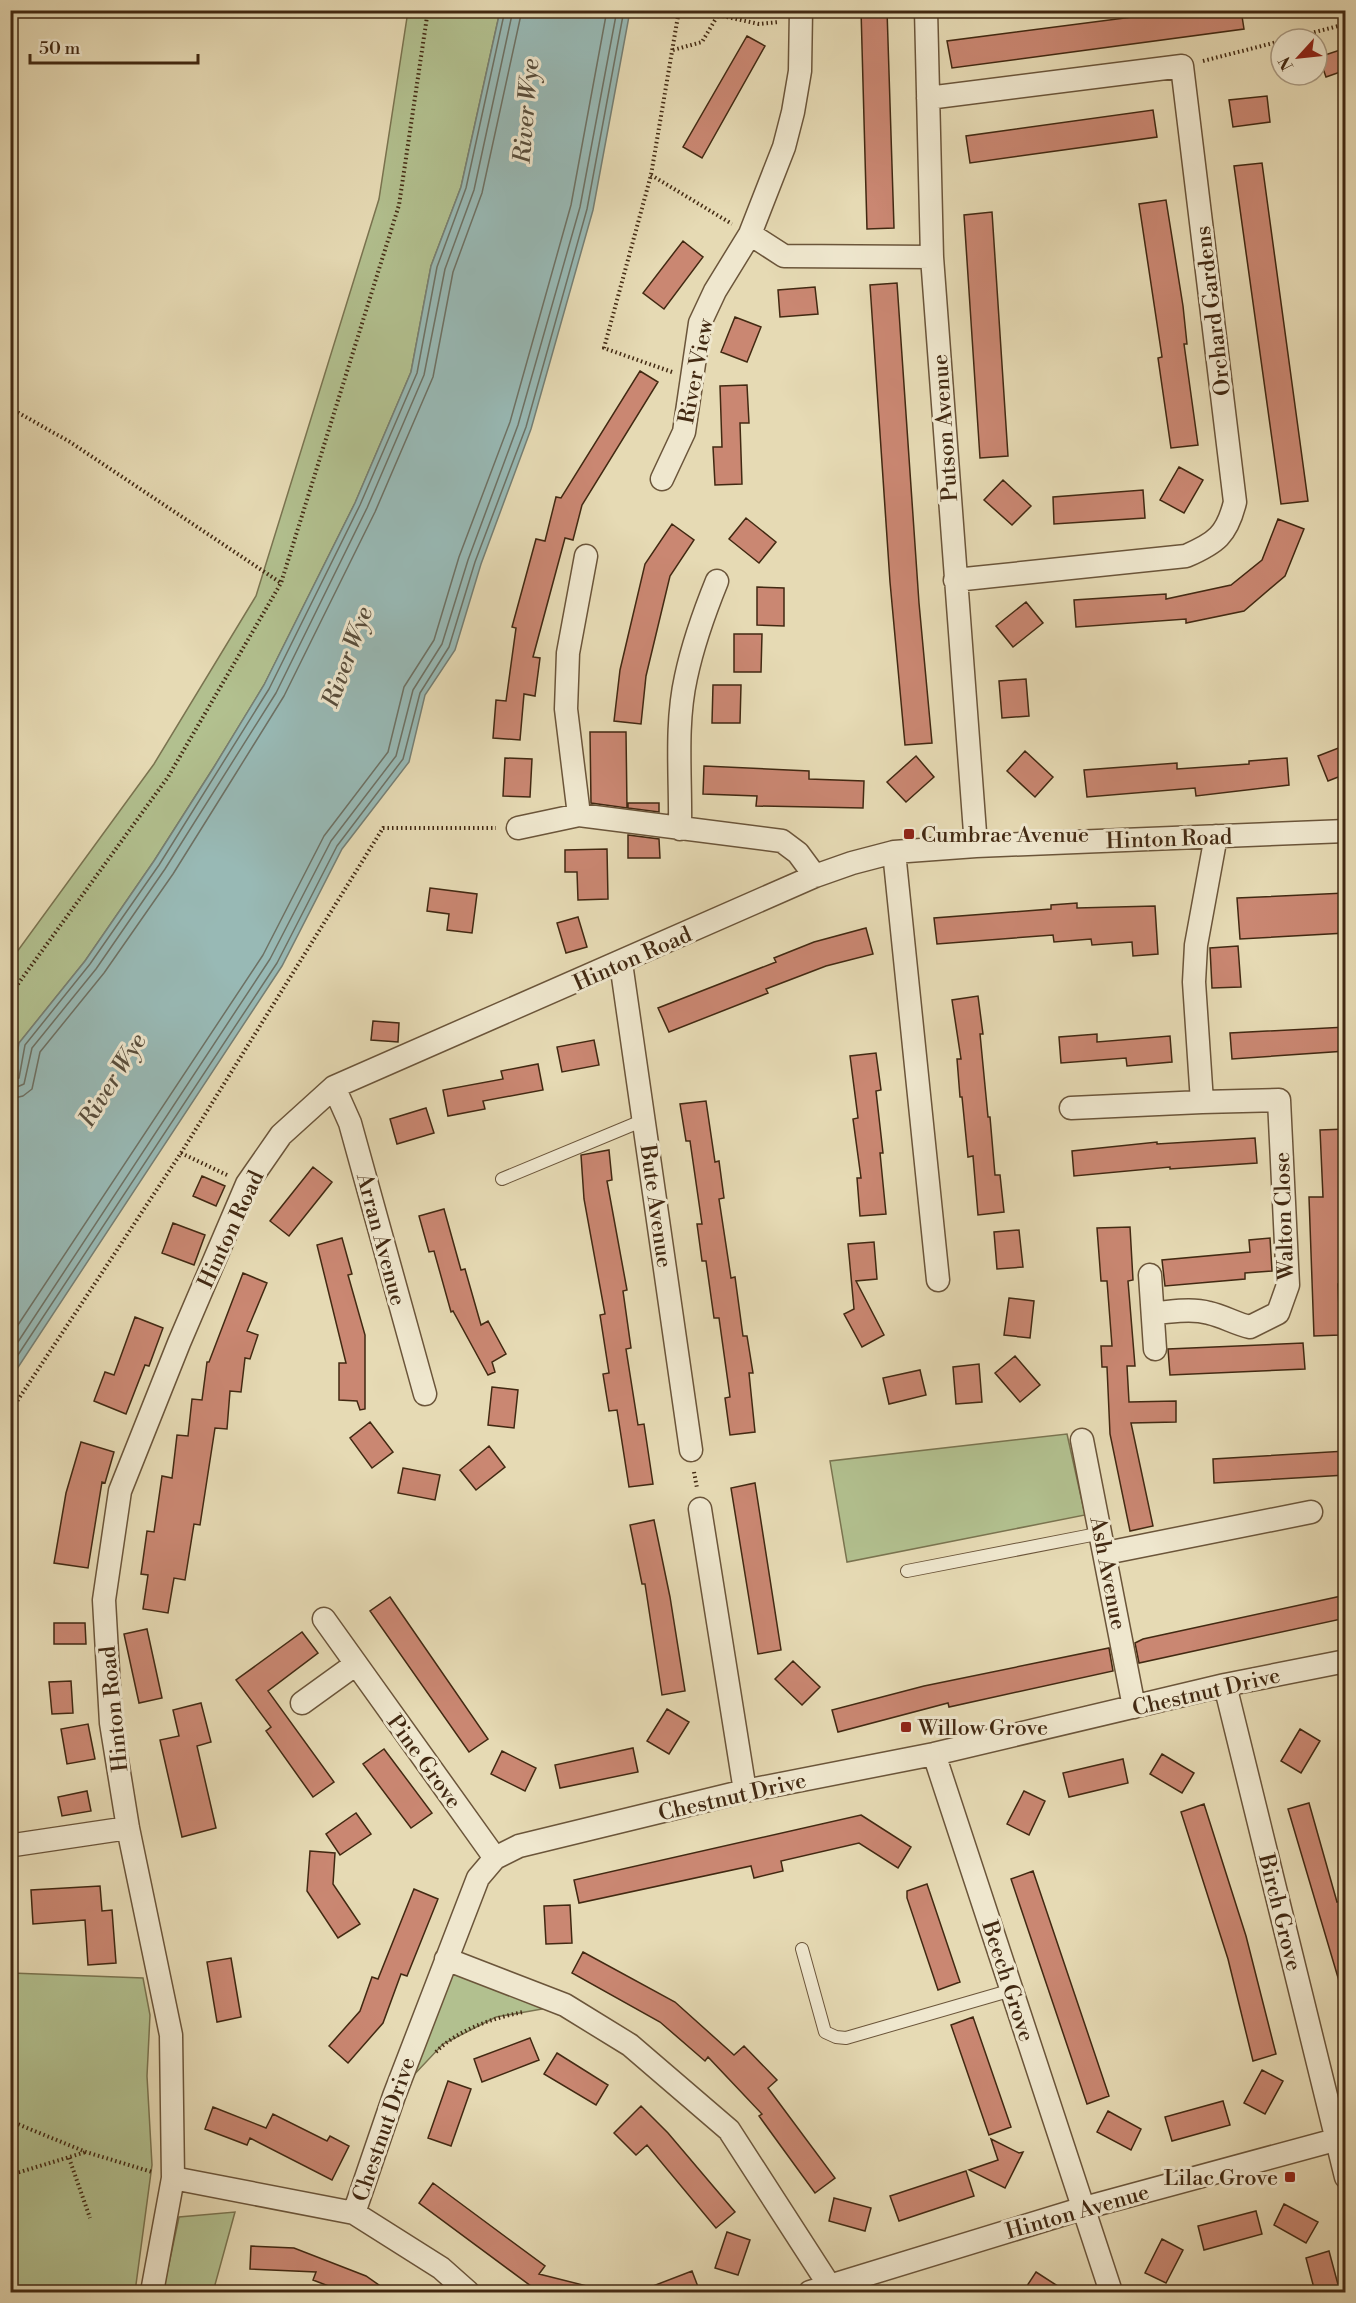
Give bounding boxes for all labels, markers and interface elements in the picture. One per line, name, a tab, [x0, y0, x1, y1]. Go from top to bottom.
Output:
scale bar	[30, 27, 198, 65]
north arrow	[1269, 27, 1329, 87]
text: 50 m	[39, 37, 81, 60]
text: N	[1275, 53, 1298, 74]
water label: River Wye	[507, 57, 547, 166]
street label: Orchard Gardens	[1190, 224, 1237, 397]
street label: River View	[673, 316, 720, 426]
street label: Putson Avenue	[927, 353, 964, 503]
water label: River Wye	[316, 603, 380, 713]
place label: Cumbrae Avenue	[921, 822, 1089, 849]
street label: Hinton Road	[1105, 824, 1233, 855]
marker: Cumbrae Avenue	[902, 827, 916, 841]
street label: Hinton Road	[569, 921, 696, 997]
water label: River Wye	[72, 1028, 153, 1134]
street label: Bute Avenue	[633, 1142, 677, 1269]
street label: Walton Close	[1269, 1151, 1300, 1282]
street label: Hinton Road	[192, 1166, 271, 1293]
street label: Arran Avenue	[350, 1169, 411, 1308]
street label: Ash Avenue	[1083, 1513, 1132, 1632]
street label: Hinton Road	[94, 1644, 135, 1773]
street label: Chestnut Drive	[1130, 1662, 1283, 1723]
street label: Pine Grove	[380, 1709, 467, 1814]
place label: Willow Grove	[917, 1715, 1048, 1742]
marker: Willow Grove	[899, 1720, 913, 1734]
street label: Chestnut Drive	[656, 1767, 809, 1828]
street label: Birch Grove	[1252, 1850, 1307, 1974]
street label: Beech Grove	[975, 1917, 1040, 2045]
street label: Chestnut Drive	[347, 2054, 422, 2205]
place label: Lilac Grove	[1164, 2165, 1278, 2192]
marker: Lilac Grove	[1283, 2170, 1297, 2184]
street label: Hinton Avenue	[1003, 2179, 1152, 2246]

